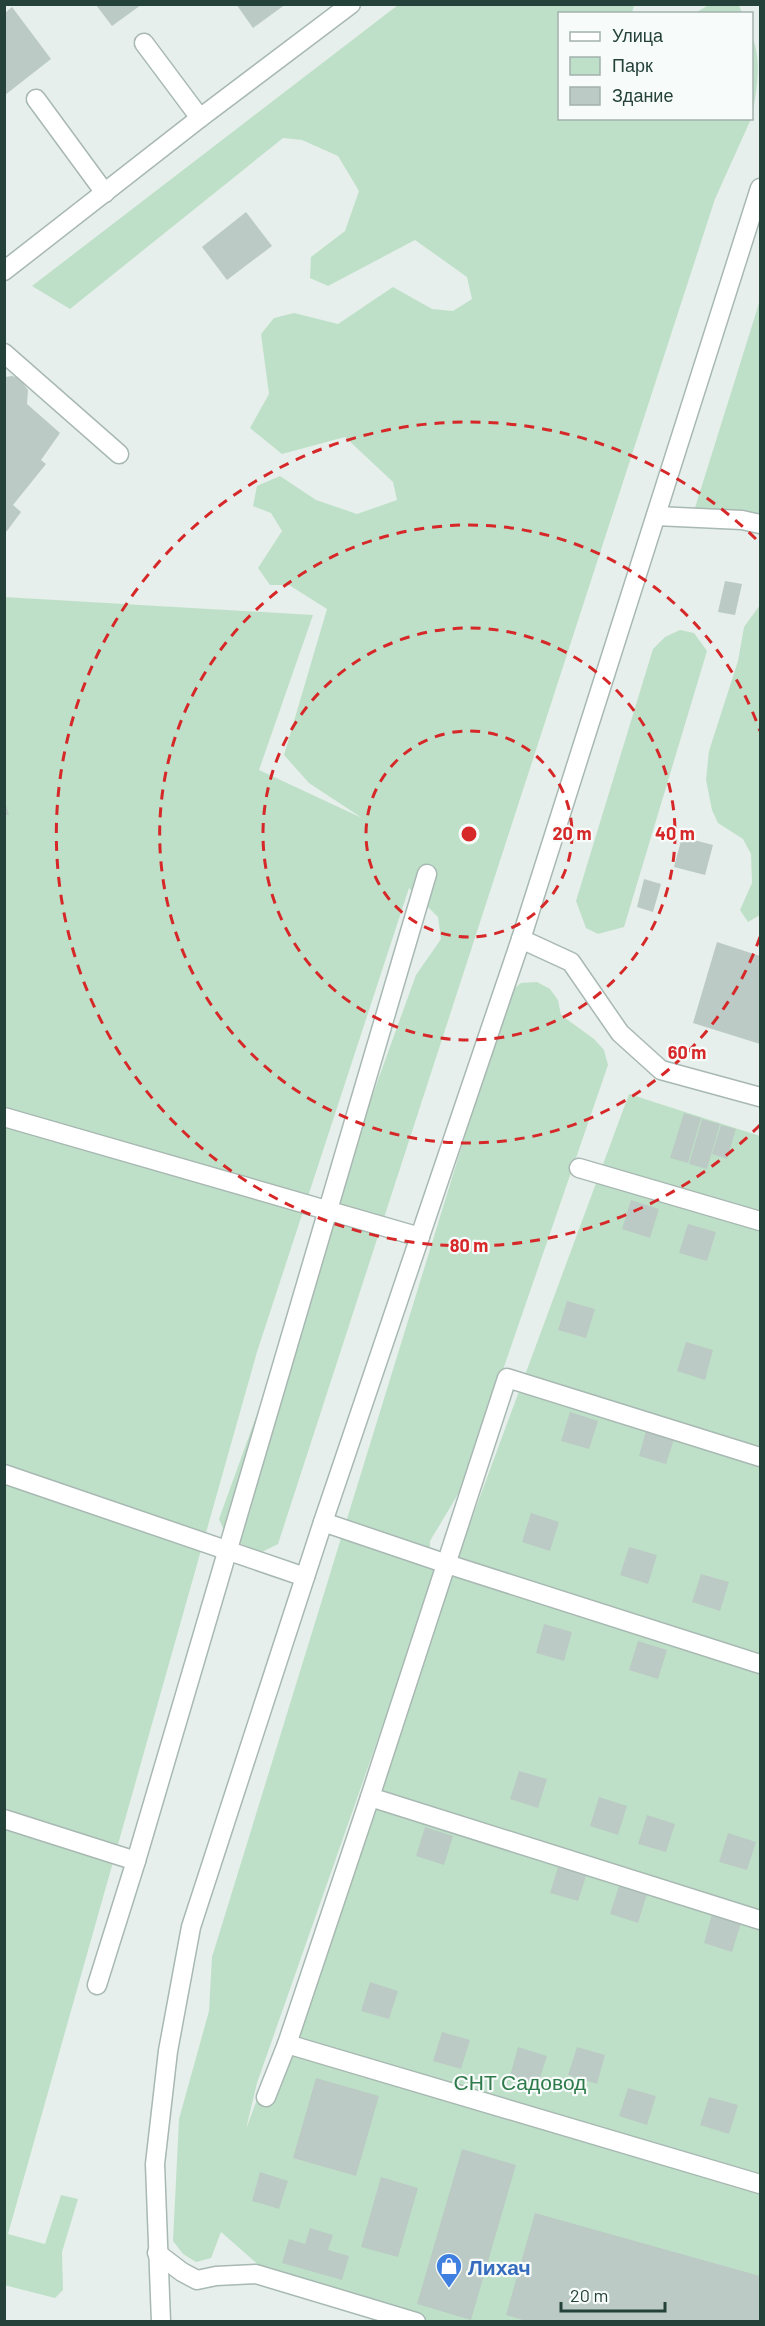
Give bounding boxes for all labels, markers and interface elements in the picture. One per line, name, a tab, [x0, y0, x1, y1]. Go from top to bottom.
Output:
legend	[558, 12, 753, 120]
text: Улица	[612, 24, 664, 46]
text: Парк	[612, 54, 653, 76]
text: Здание	[612, 84, 673, 106]
text: 20 m	[553, 822, 591, 844]
text: 40 m	[655, 822, 695, 844]
centre of rings	[459, 824, 479, 844]
text: 60 m	[668, 1041, 706, 1063]
text: 80 m	[450, 1234, 488, 1256]
park label: СНТ Садовод	[454, 2069, 586, 2094]
shop icon: Лихач	[434, 2251, 464, 2289]
place label: Лихач	[468, 2254, 531, 2279]
scale bar	[561, 2275, 664, 2313]
text: 20 m	[570, 2284, 608, 2306]

